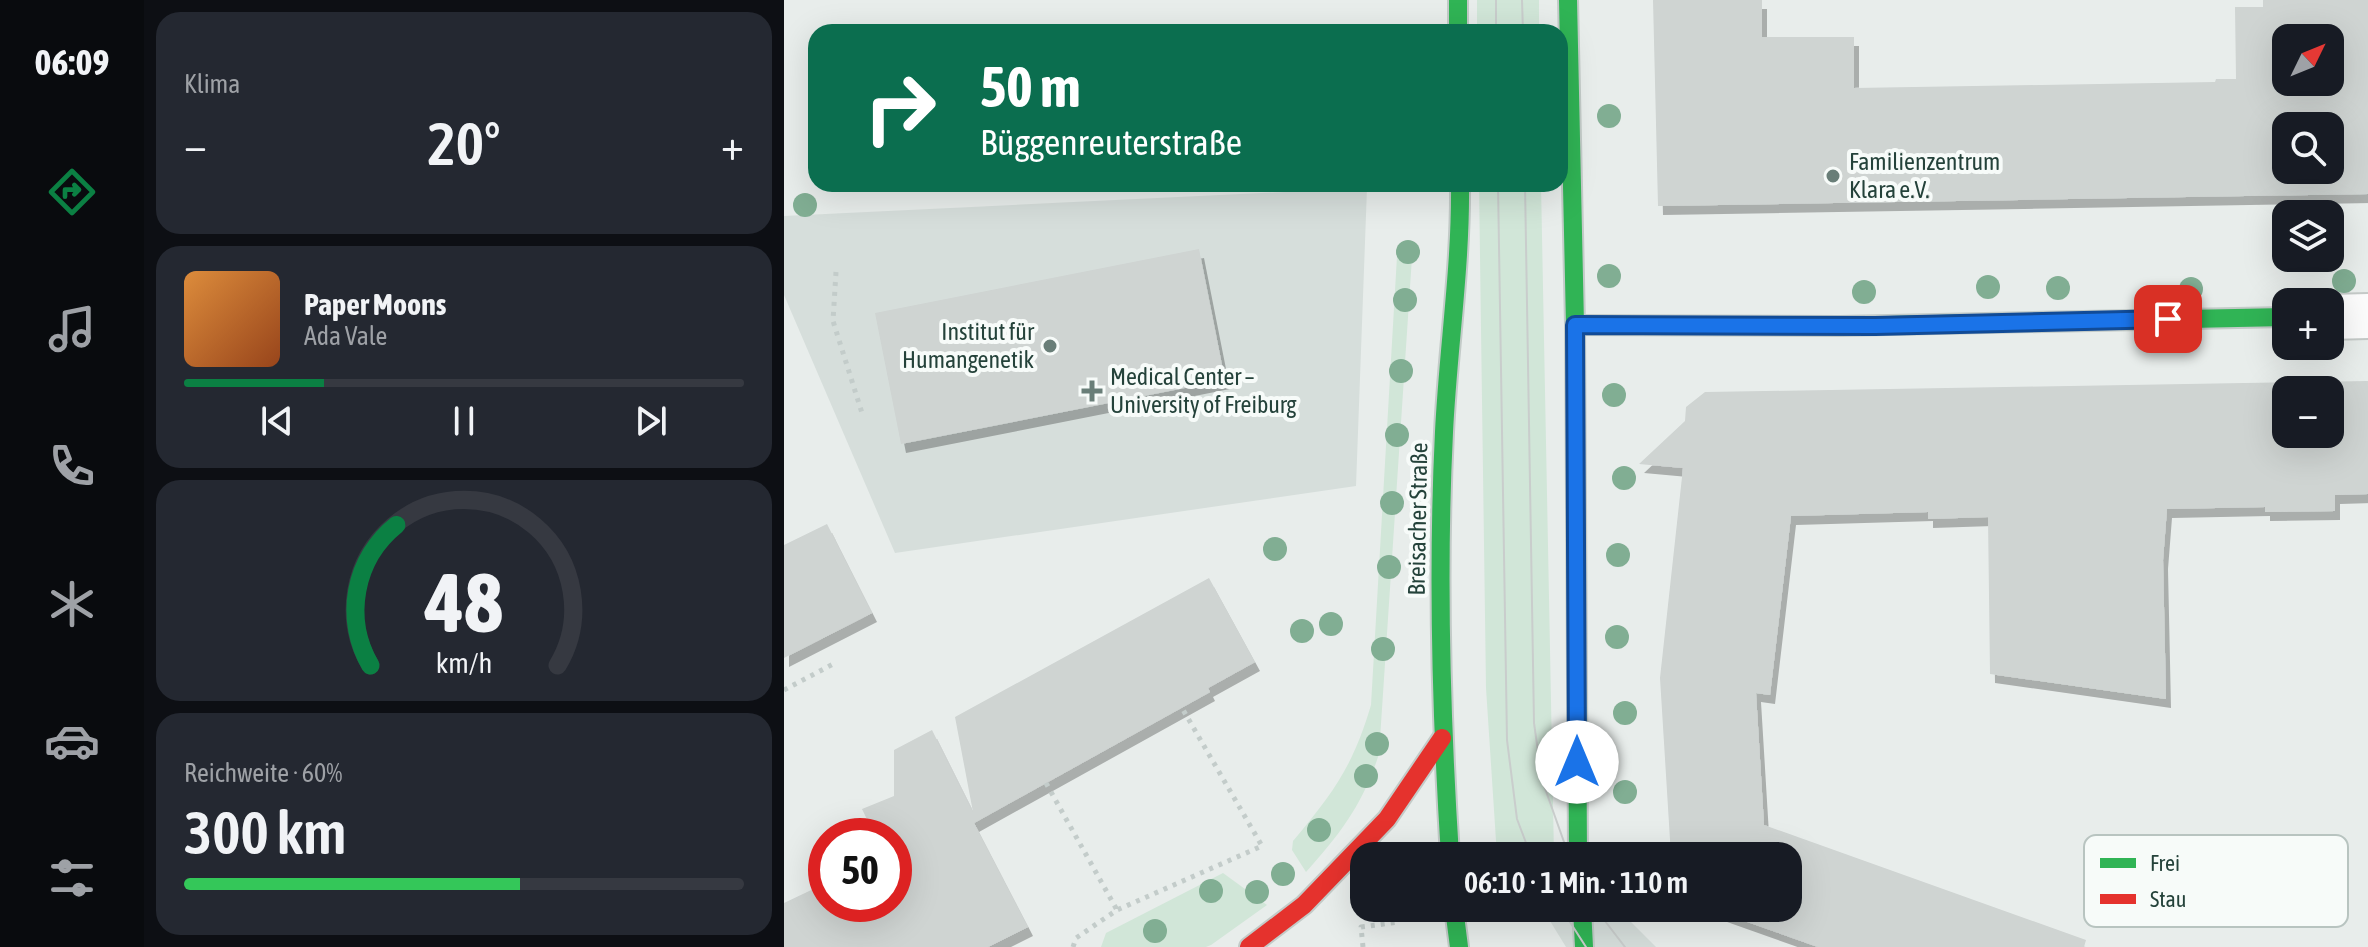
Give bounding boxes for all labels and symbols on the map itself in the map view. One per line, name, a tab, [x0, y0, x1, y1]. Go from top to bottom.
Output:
north arrow	[2272, 24, 2344, 96]
place label: Familienzentrum Klara e.V.	[1849, 148, 2000, 203]
marker: Familienzentrum Klara e.V.	[1824, 167, 1842, 185]
pin	[2134, 285, 2202, 353]
place label: Institut für Humangenetik	[902, 318, 1035, 373]
marker: Institut für Humangenetik	[1041, 337, 1059, 355]
place label: Medical Center – University of Freiburg	[1110, 363, 1297, 418]
marker: Medical Center – University of Freiburg	[1081, 380, 1103, 402]
street label: Breisacher Straße	[1403, 442, 1432, 596]
position arrow	[1535, 720, 1619, 804]
speed limit sign: 50	[808, 818, 912, 922]
legend	[2084, 835, 2348, 927]
text: Frei	[2150, 850, 2180, 876]
text: Stau	[2150, 886, 2186, 912]

